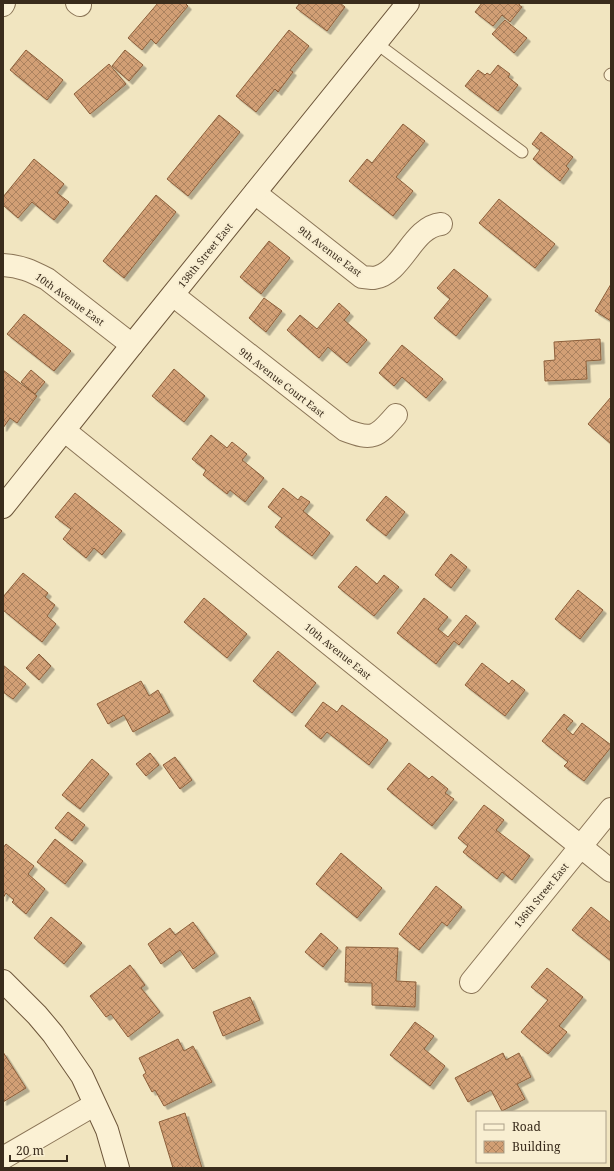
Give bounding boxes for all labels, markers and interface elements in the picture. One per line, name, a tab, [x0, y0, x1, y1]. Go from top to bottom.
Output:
street label: 138th Street East	[175, 219, 236, 290]
street label: 9th Avenue East	[295, 222, 365, 280]
street label: 10th Avenue East	[33, 269, 108, 329]
street label: 9th Avenue Court East	[236, 344, 328, 420]
street label: 10th Avenue East	[302, 620, 375, 683]
street label: 136th Street East	[511, 859, 572, 930]
legend	[476, 1111, 606, 1163]
text: Road	[512, 1118, 542, 1135]
scale bar	[10, 1137, 67, 1163]
text: Building	[512, 1138, 561, 1155]
text: 20 m	[16, 1142, 44, 1159]

